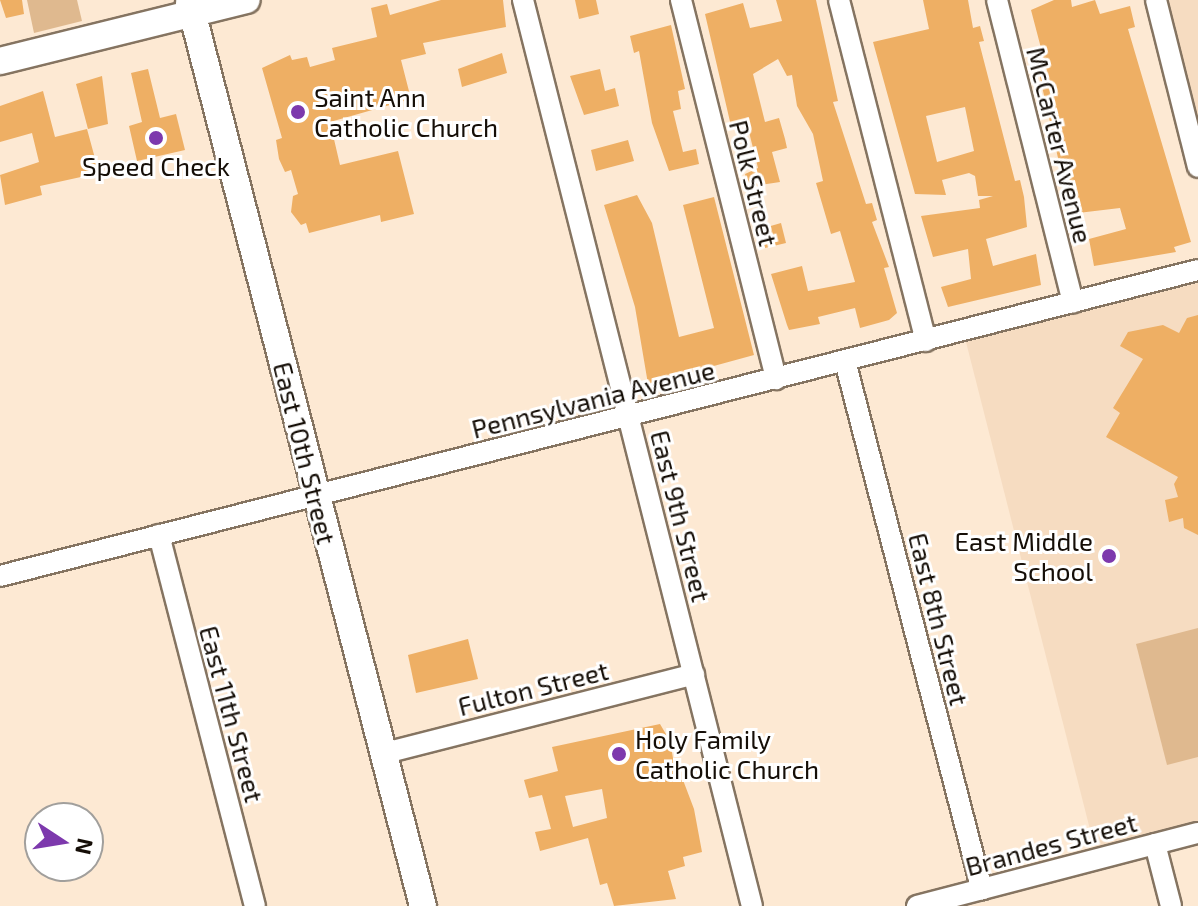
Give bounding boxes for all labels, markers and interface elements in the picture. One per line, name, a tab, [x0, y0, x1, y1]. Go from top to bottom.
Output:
street label: McCarter Avenue	[1020, 43, 1100, 247]
place label: Saint Ann Catholic Church	[314, 81, 498, 142]
marker: Saint Ann Catholic Church	[289, 103, 307, 121]
street label: Polk Street	[723, 117, 785, 249]
marker: Speed Check	[147, 129, 165, 147]
place label: Speed Check	[82, 150, 230, 182]
street label: Pennsylvania Avenue	[468, 354, 718, 444]
street label: East 10th Street	[267, 359, 343, 547]
street label: East 9th Street	[645, 427, 717, 605]
place label: East Middle School	[955, 525, 1093, 586]
street label: East 8th Street	[903, 530, 975, 708]
marker: East Middle School	[1100, 547, 1118, 565]
street label: East 11th Street	[193, 622, 271, 806]
street label: Fulton Street	[455, 654, 611, 722]
place label: Holy Family Catholic Church	[635, 723, 819, 784]
marker: Holy Family Catholic Church	[610, 745, 628, 763]
north arrow	[24, 802, 104, 882]
street label: Brandes Street	[962, 806, 1140, 882]
text: N	[71, 836, 100, 857]

